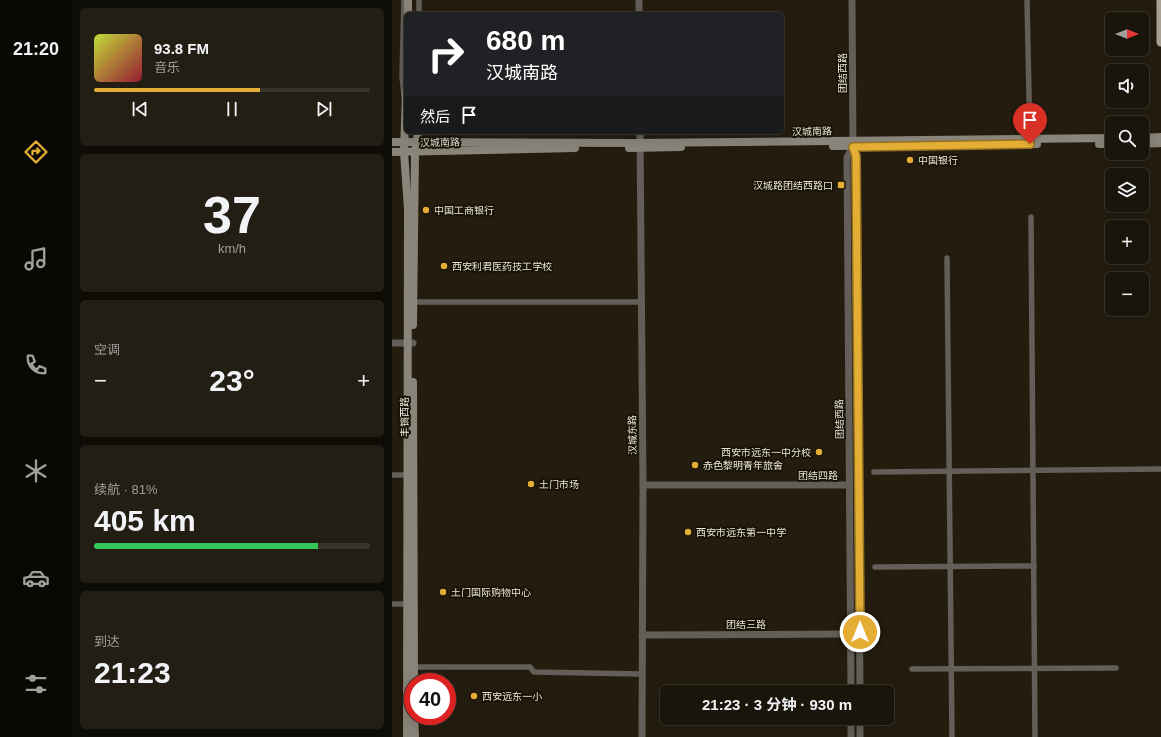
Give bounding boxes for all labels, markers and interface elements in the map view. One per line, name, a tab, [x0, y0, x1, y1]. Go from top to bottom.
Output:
north arrow	[1105, 12, 1149, 56]
map controls	[1105, 12, 1149, 316]
text: 680 m	[486, 25, 565, 56]
icon: right	[420, 28, 472, 80]
text: 21:20	[13, 39, 59, 59]
text: 93.8 FM	[154, 40, 209, 57]
street label: 团结西路	[837, 53, 848, 93]
text: 音乐	[154, 60, 180, 75]
text: 汉城南路	[486, 63, 558, 83]
button: sound	[1105, 64, 1149, 108]
icon: previous	[129, 98, 151, 120]
icon: pause	[221, 98, 243, 120]
icon: next	[313, 98, 335, 120]
pin	[1013, 103, 1047, 144]
icon: arrive	[458, 104, 480, 126]
text: 然后	[420, 108, 450, 125]
icon: arrive	[1019, 109, 1041, 131]
button: search	[1105, 116, 1149, 160]
street label: 汉城南路	[792, 126, 832, 137]
street label: 汉城南路	[420, 137, 460, 148]
icon: directions	[22, 138, 50, 166]
marker: 中国银行	[905, 155, 915, 165]
place label: 中国银行	[918, 155, 958, 166]
button: layers	[1105, 168, 1149, 212]
place label: 汉城路团结西路口	[753, 180, 833, 191]
marker: 汉城路团结西路口	[836, 180, 846, 190]
text: 37	[203, 186, 261, 244]
marker: 中国工商银行	[421, 205, 431, 215]
place label: 中国工商银行	[434, 205, 494, 216]
button: +	[1105, 220, 1149, 264]
text: km/h	[218, 241, 246, 256]
icon: music	[22, 245, 50, 273]
marker: 西安利君医药技工学校	[439, 261, 449, 271]
place label: 西安利君医药技工学校	[452, 261, 552, 272]
button: −	[1105, 272, 1149, 316]
text: 空调	[94, 342, 120, 357]
icon: phone	[22, 351, 50, 379]
text: 23°	[209, 364, 255, 397]
text: −	[94, 368, 107, 393]
text: +	[357, 368, 370, 393]
street label: 丰镐西路	[399, 397, 410, 437]
street label: 团结西路	[834, 399, 845, 439]
street label: 汉城东路	[627, 415, 638, 455]
place label: 西安市远东一中分校	[721, 447, 811, 458]
marker: 西安市远东一中分校	[814, 447, 824, 457]
icon: climate	[22, 457, 50, 485]
marker: 赤色黎明青年旅舍	[690, 460, 700, 470]
place label: 赤色黎明青年旅舍	[703, 460, 783, 471]
street label: 团结四路	[798, 470, 838, 481]
marker: 土门市场	[526, 479, 536, 489]
place label: 土门市场	[539, 479, 579, 490]
text: 续航 · 81%	[94, 482, 158, 497]
text: 405 km	[94, 504, 196, 537]
marker: 西安市远东第一中学	[683, 527, 693, 537]
place label: 西安市远东第一中学	[696, 527, 786, 538]
icon: car	[22, 564, 50, 592]
marker: 土门国际购物中心	[438, 587, 448, 597]
place label: 土门国际购物中心	[451, 587, 531, 598]
position arrow	[839, 611, 881, 653]
street label: 团结三路	[726, 619, 766, 630]
text: 到达	[94, 634, 120, 649]
text: 21:23	[94, 656, 171, 689]
icon: filters	[22, 670, 50, 698]
speed limit sign: 40	[404, 673, 456, 725]
marker: 西安远东一小	[469, 691, 479, 701]
place label: 西安远东一小	[482, 691, 542, 702]
text: 21:23 · 3 分钟 · 930 m	[702, 696, 852, 713]

